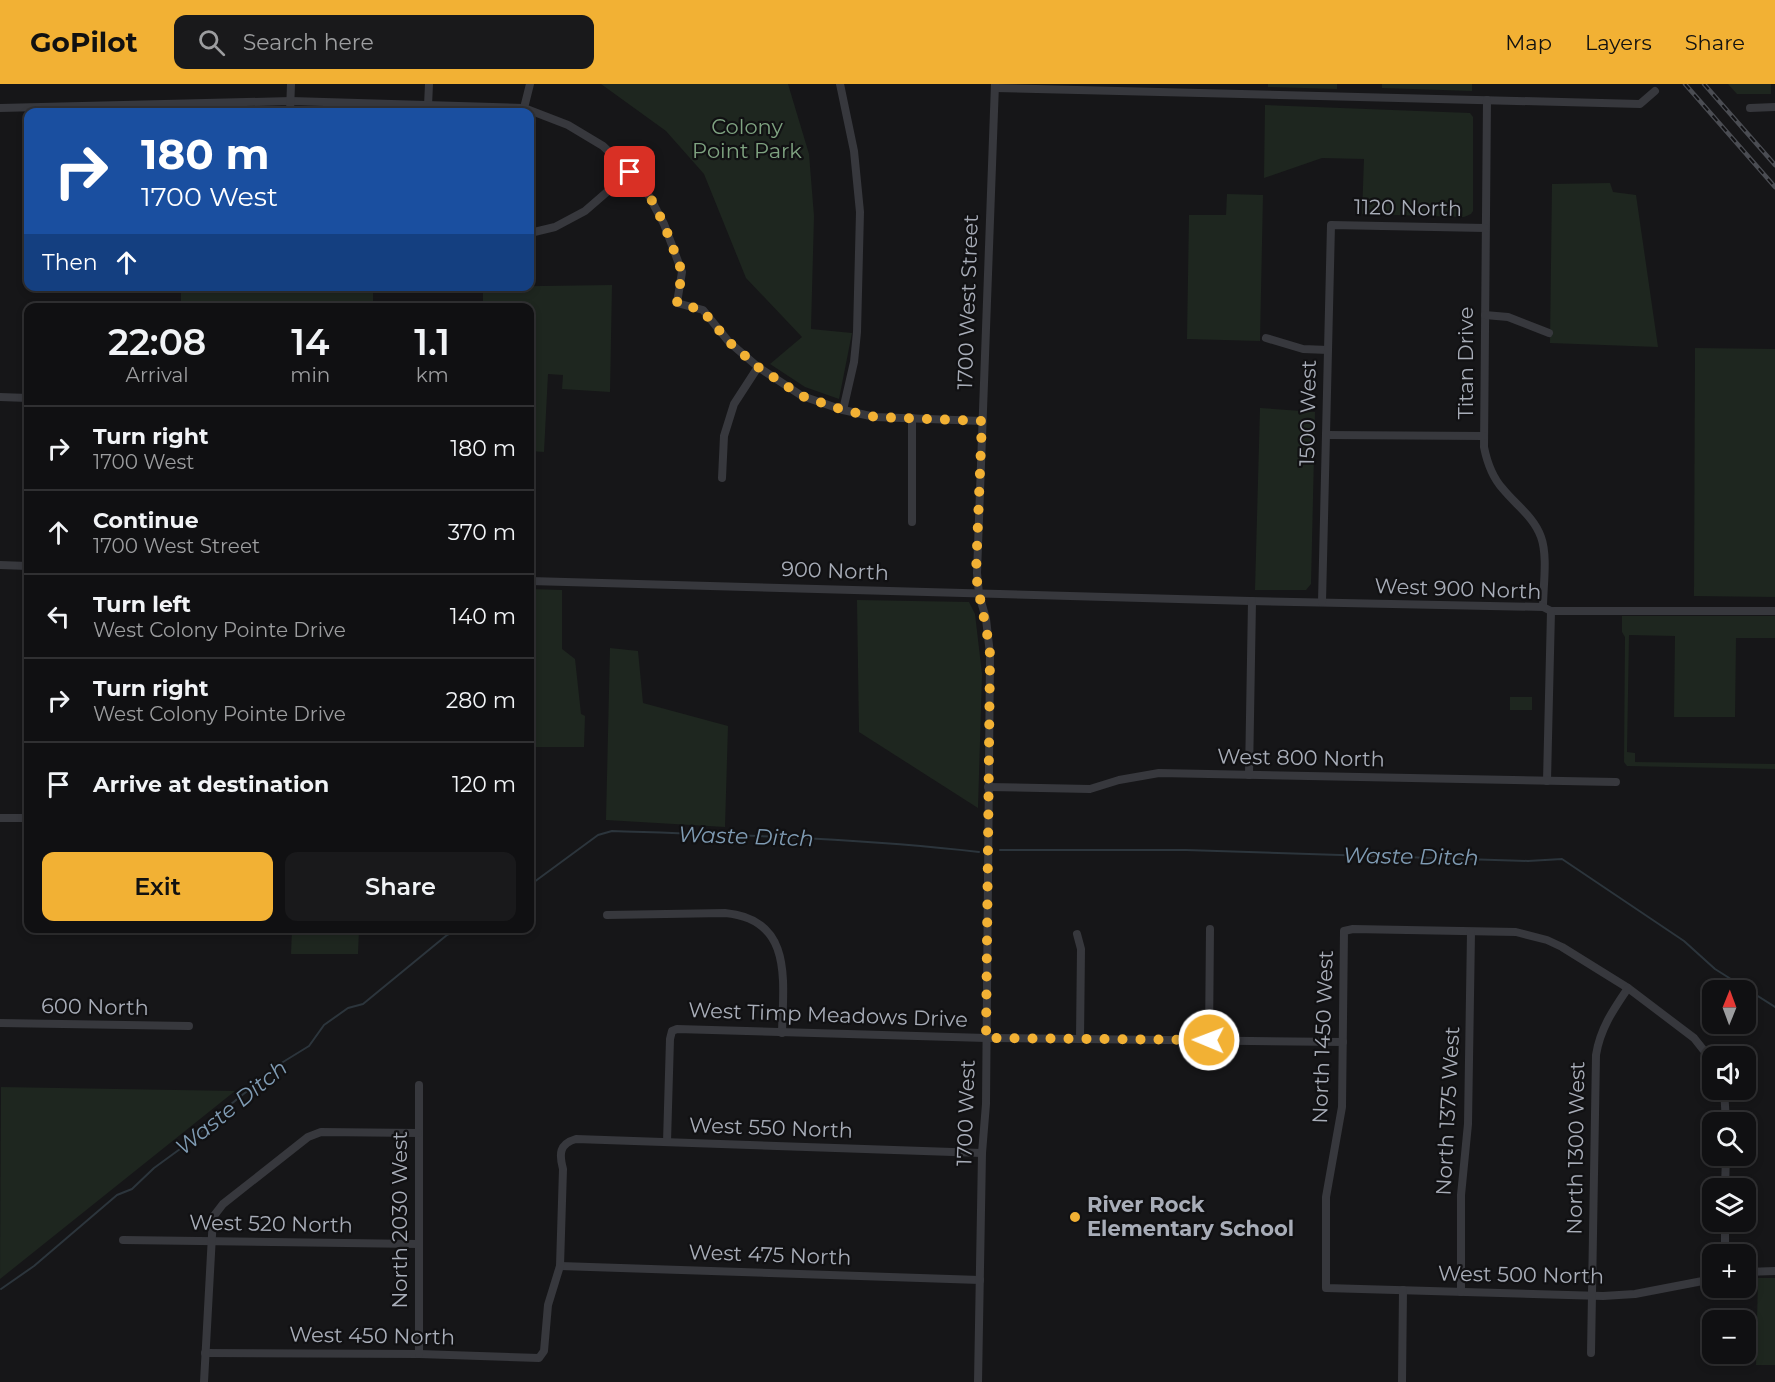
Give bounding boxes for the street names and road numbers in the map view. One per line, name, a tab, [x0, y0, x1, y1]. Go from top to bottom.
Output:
street label: 1120 North	[1354, 194, 1462, 221]
street label: 1700 West Street	[952, 214, 983, 390]
street label: Titan Drive	[1453, 307, 1478, 419]
street label: 1500 West	[1294, 360, 1321, 466]
street label: 900 North	[781, 556, 889, 585]
street label: West 900 North	[1374, 573, 1542, 604]
street label: West 800 North	[1217, 744, 1385, 771]
street label: North 1450 West	[1307, 950, 1338, 1124]
street label: 600 North	[41, 993, 149, 1020]
street label: West Timp Meadows Drive	[688, 997, 968, 1032]
street label: North 1375 West	[1431, 1026, 1464, 1196]
street label: 1700 West	[951, 1059, 980, 1167]
street label: North 1300 West	[1561, 1061, 1590, 1235]
street label: West 550 North	[689, 1112, 853, 1143]
street label: North 2030 West	[387, 1131, 412, 1309]
street label: West 520 North	[189, 1210, 353, 1237]
street label: West 475 North	[688, 1239, 852, 1270]
street label: West 500 North	[1438, 1261, 1604, 1288]
street label: West 450 North	[289, 1322, 455, 1349]

